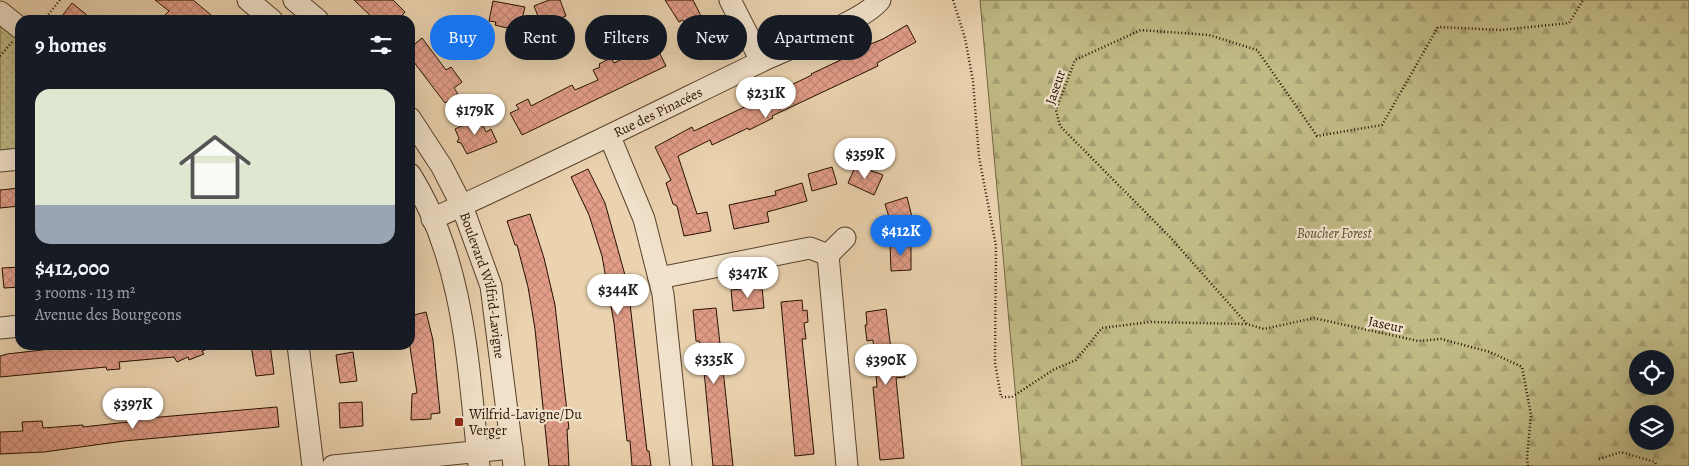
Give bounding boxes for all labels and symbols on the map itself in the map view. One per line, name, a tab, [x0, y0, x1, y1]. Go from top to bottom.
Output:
street label: Jaseur	[1041, 67, 1070, 107]
pin: $231K	[731, 76, 801, 119]
street label: Rue des Pinacées	[610, 83, 706, 142]
pin: $179K	[440, 94, 510, 136]
pin: $359K	[830, 138, 900, 180]
street label: Boulevard Wilfrid-Lavigne	[455, 209, 509, 360]
pin: $412K	[866, 214, 936, 257]
park label: Boucher Forest	[1297, 224, 1372, 243]
pin: $347K	[713, 256, 783, 299]
pin: $344K	[583, 274, 653, 316]
street label: Jaseur	[1367, 312, 1406, 338]
pin: $335K	[679, 342, 749, 385]
pin: $390K	[851, 344, 921, 386]
pin: $397K	[98, 388, 168, 430]
place label: Wilfrid-Lavigne/Du Verger	[468, 405, 582, 440]
marker: Wilfrid-Lavigne/Du Verger	[453, 416, 465, 428]

